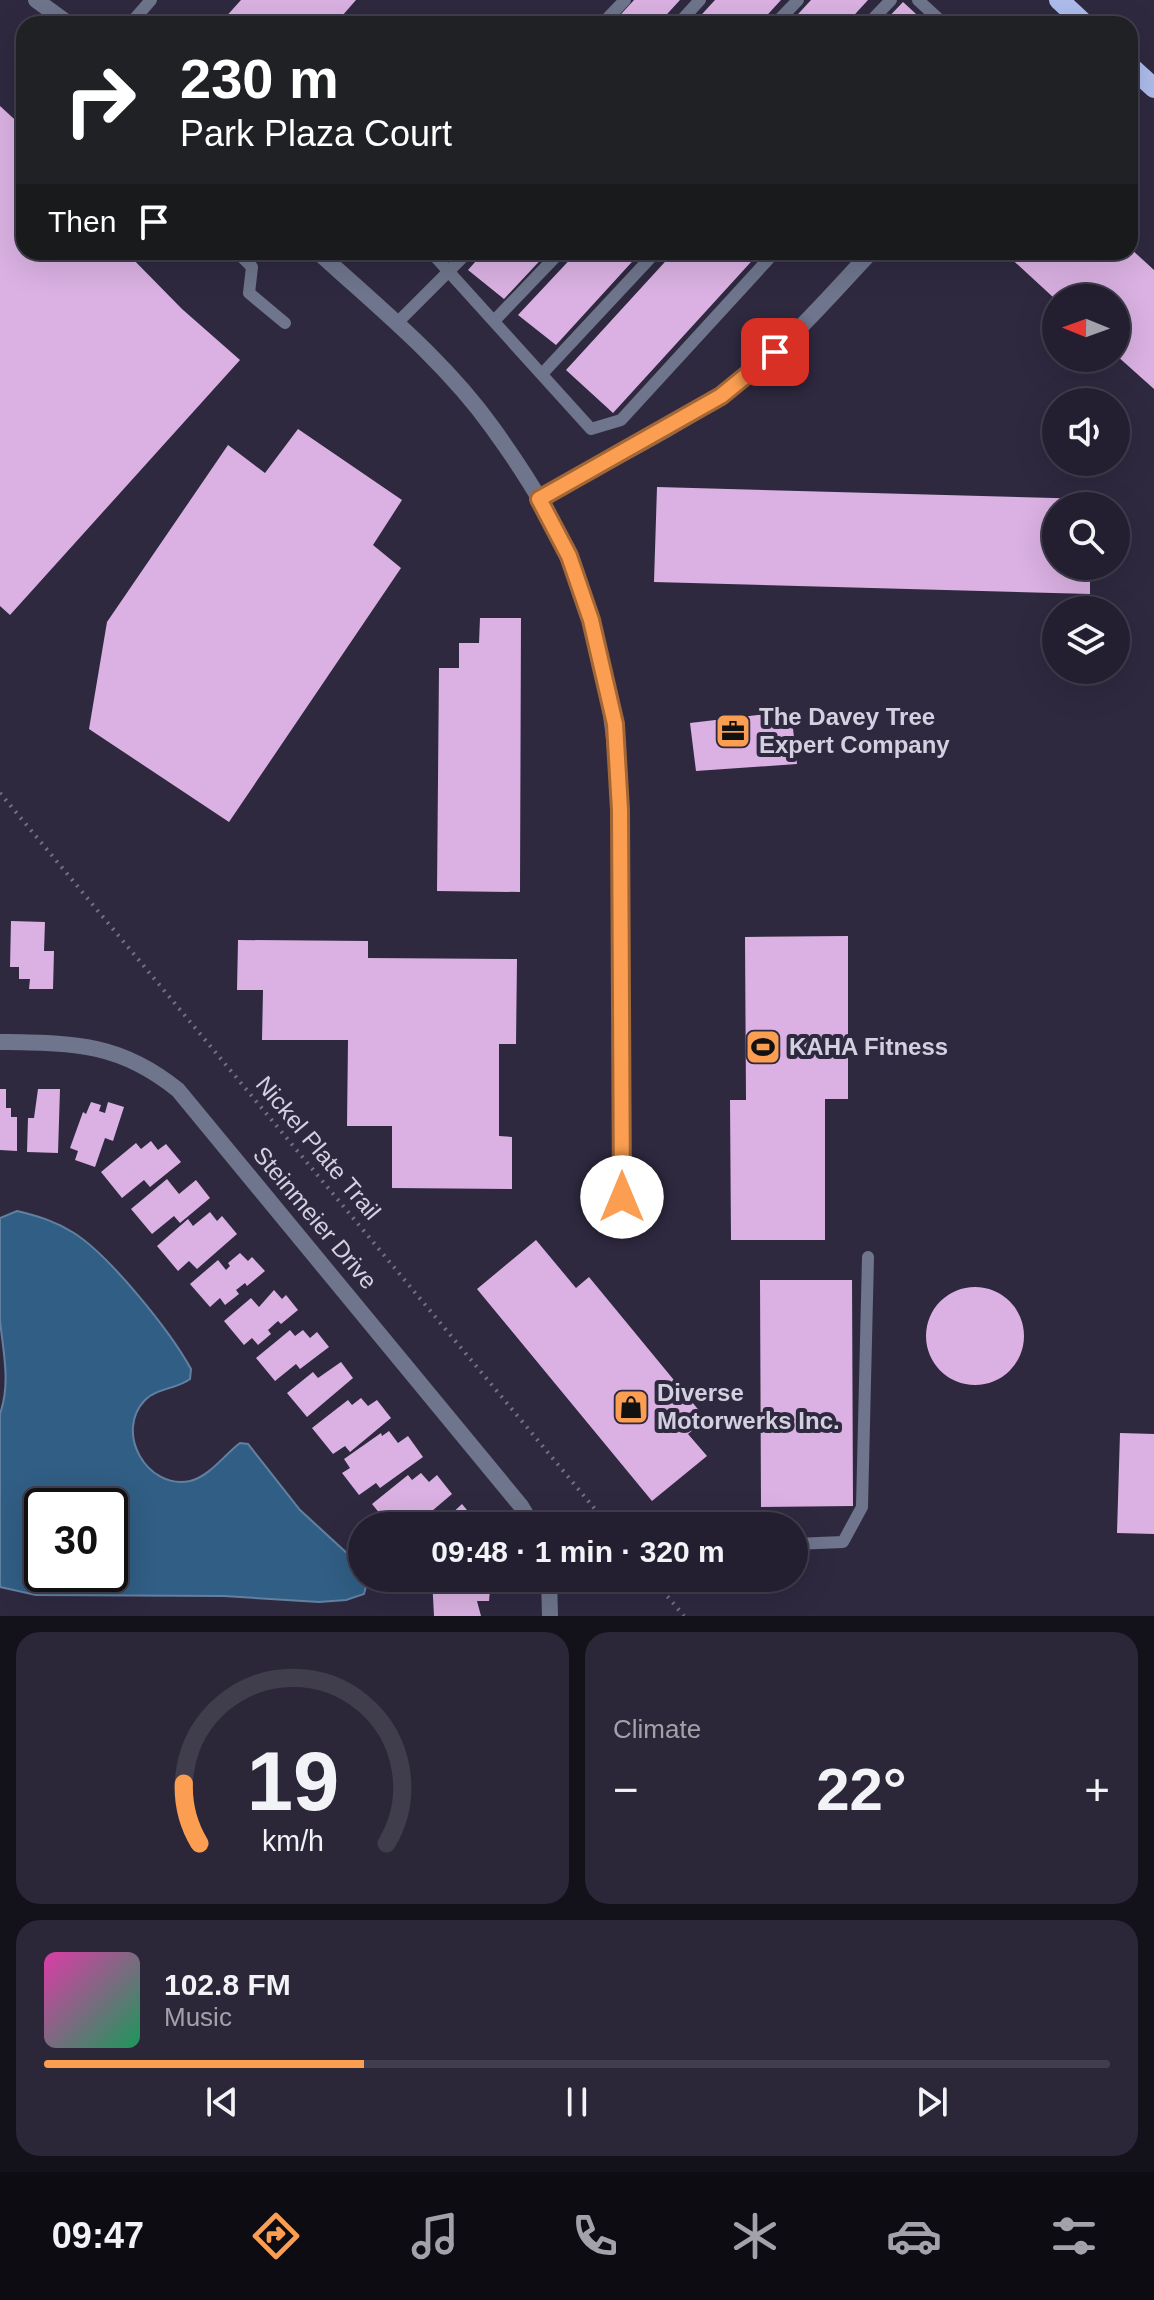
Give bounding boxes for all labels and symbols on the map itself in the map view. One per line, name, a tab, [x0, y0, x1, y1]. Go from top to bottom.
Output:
north arrow	[1042, 284, 1130, 372]
pin	[741, 318, 809, 386]
place label: The Davey Tree Expert Company	[759, 703, 950, 758]
office icon: The Davey Tree Expert Company	[714, 712, 752, 750]
sports icon: KAHA Fitness	[744, 1028, 782, 1066]
place label: KAHA Fitness	[789, 1033, 948, 1060]
street label: Nickel Plate Trail	[251, 1071, 386, 1225]
street label: Steinmeier Drive	[248, 1141, 383, 1294]
position arrow	[580, 1155, 664, 1239]
place label: Diverse Motorwerks Inc.	[657, 1379, 840, 1434]
shop icon: Diverse Motorwerks Inc.	[612, 1388, 650, 1426]
speed limit sign: 30	[24, 1488, 128, 1592]

